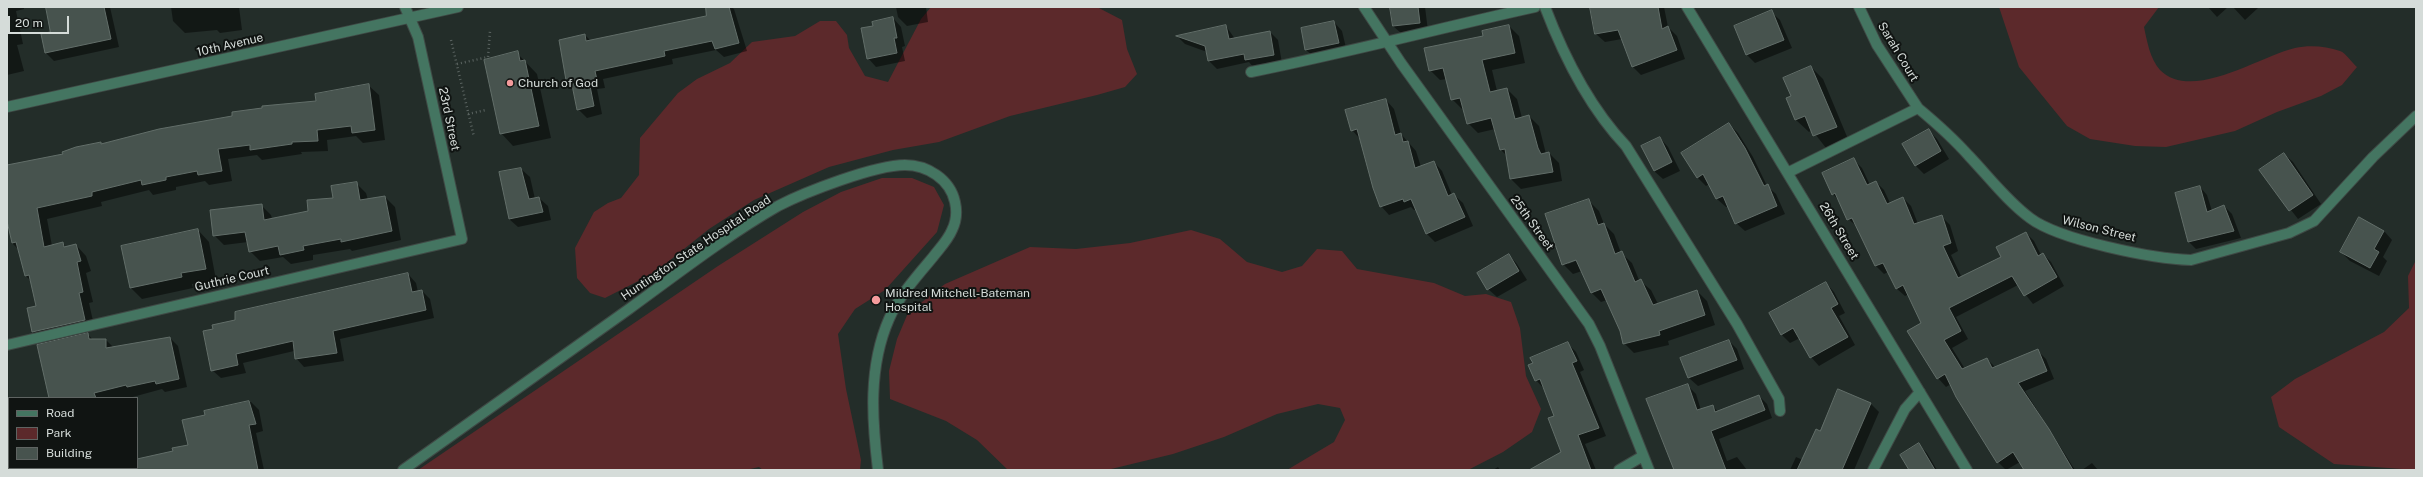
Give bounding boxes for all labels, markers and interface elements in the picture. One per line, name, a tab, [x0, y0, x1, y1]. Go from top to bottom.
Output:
scale bar	[10, 8, 71, 34]
text: 20 m	[15, 16, 43, 30]
street label: Sarah Court	[1875, 20, 1921, 84]
street label: 10th Avenue	[195, 30, 265, 60]
place label: Church of God	[518, 76, 598, 90]
marker: Church of God	[505, 78, 515, 88]
street label: 23rd Street	[435, 86, 463, 152]
street label: Huntington State Hospital Road	[618, 192, 774, 304]
street label: 25th Street	[1507, 193, 1557, 253]
street label: 26th Street	[1816, 200, 1862, 262]
street label: Wilson Street	[2061, 213, 2137, 245]
street label: Guthrie Court	[193, 263, 271, 295]
place label: Mildred Mitchell-Bateman Hospital	[885, 286, 1030, 314]
marker: Mildred Mitchell-Bateman Hospital	[870, 294, 882, 306]
legend	[8, 397, 138, 469]
text: Road	[46, 406, 74, 420]
text: Park	[46, 426, 72, 440]
text: Building	[46, 446, 92, 460]

